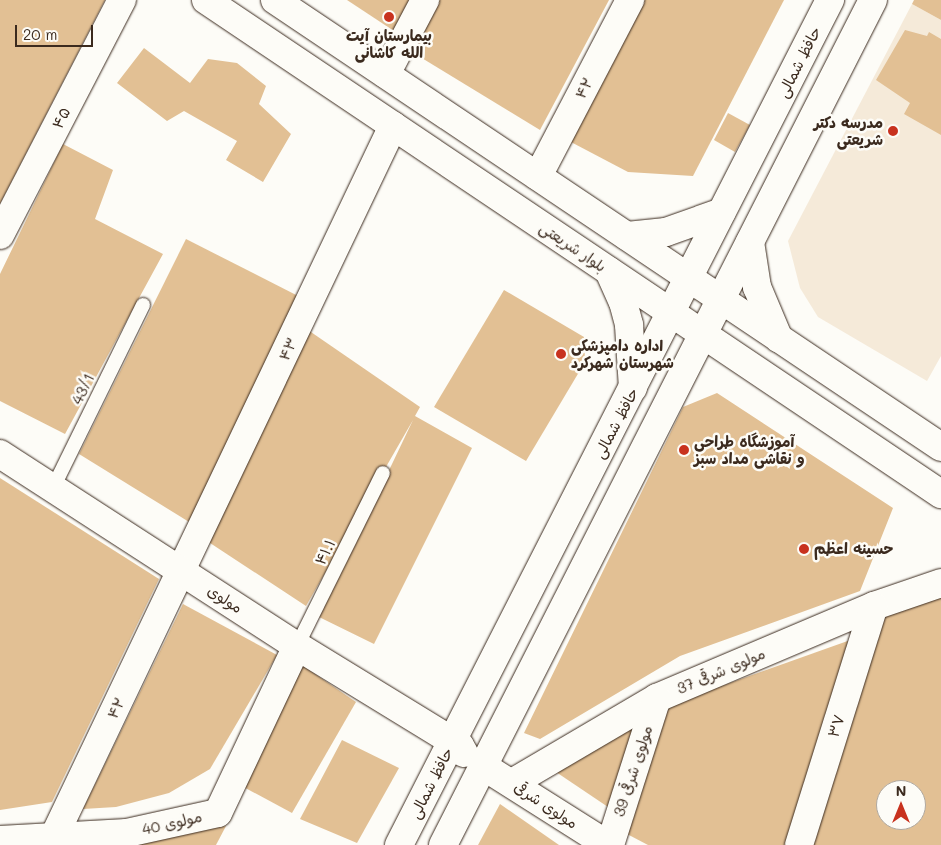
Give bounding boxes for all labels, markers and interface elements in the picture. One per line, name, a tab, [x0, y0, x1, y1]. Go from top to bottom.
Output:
marker: بیمارستان آیت الله کاشانی	[382, 10, 396, 24]
scale bar	[18, 15, 95, 47]
street label: حافظ شمالی	[773, 23, 825, 101]
text: 20 m	[23, 24, 57, 44]
place label: بیمارستان آیت الله کاشانی	[346, 26, 432, 61]
street label: ۴۲	[571, 74, 597, 102]
street label: ۴۵	[48, 104, 74, 132]
place label: مدرسه دکتر شریعتی	[814, 113, 883, 148]
marker: مدرسه دکتر شریعتی	[887, 125, 899, 137]
street label: بلوار شریعتی	[536, 218, 610, 276]
street label: ۴۳	[275, 335, 301, 363]
place label: اداره دامپزشکی شهرستان شهرکرد	[571, 336, 674, 371]
marker: اداره دامپزشکی شهرستان شهرکرد	[555, 348, 567, 360]
street label: 43/1	[68, 371, 98, 407]
street label: حافظ شمالی	[590, 385, 642, 461]
place label: آموزشگاه طراحی و نقاشی مداد سبز	[694, 432, 805, 467]
marker: آموزشگاه طراحی و نقاشی مداد سبز	[678, 444, 690, 456]
street label: ۴۱.۱	[311, 536, 339, 568]
place label: حسینه اعظم	[814, 540, 893, 558]
marker: حسینه اعظم	[798, 543, 810, 555]
street label: مولوی	[204, 581, 246, 617]
street label: مولوی شرقی 37	[674, 644, 768, 698]
street label: ۴۲	[103, 694, 129, 722]
street label: ۳۷	[824, 712, 848, 740]
street label: مولوی شرقی 39	[610, 723, 656, 819]
street label: حافظ شمالی	[405, 744, 457, 822]
street label: مولوی شرقی	[511, 778, 581, 832]
north arrow	[876, 780, 926, 830]
text: N	[896, 781, 906, 800]
street label: مولوی 40	[140, 807, 204, 839]

